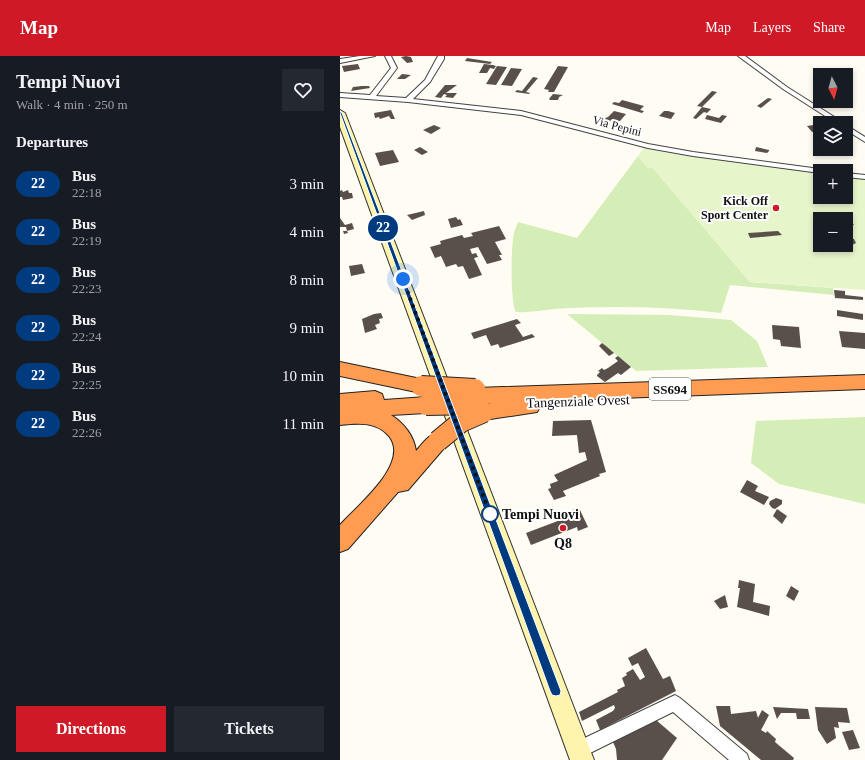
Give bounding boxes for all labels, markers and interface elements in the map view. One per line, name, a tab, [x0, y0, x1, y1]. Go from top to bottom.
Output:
text: Map	[20, 17, 58, 38]
text: Map	[705, 20, 731, 35]
text: Layers	[753, 20, 791, 35]
text: Share	[813, 20, 845, 35]
north arrow	[813, 68, 853, 108]
map controls	[813, 68, 853, 252]
button: heart	[282, 69, 324, 111]
text: Tempi Nuovi	[16, 71, 120, 92]
text: Walk · 4 min · 250 m	[16, 97, 128, 112]
street label: Via Pepini	[591, 113, 644, 139]
button: layers	[813, 116, 853, 156]
text: Departures	[16, 134, 88, 150]
button: +	[813, 164, 853, 204]
text: Bus	[72, 168, 96, 184]
text: 22	[31, 176, 45, 191]
text: 3 min	[289, 176, 324, 192]
text: 22:18	[72, 185, 102, 200]
place label: Kick Off Sport Center	[701, 194, 769, 222]
marker: Kick Off Sport Center	[771, 203, 781, 213]
button: −	[813, 212, 853, 252]
line badge: 22	[365, 215, 401, 241]
text: Bus	[72, 216, 96, 232]
text: 22	[376, 220, 390, 235]
text: 22	[31, 224, 45, 239]
text: 4 min	[289, 224, 324, 240]
text: 22:19	[72, 233, 102, 248]
text: Bus	[72, 264, 96, 280]
your location	[393, 269, 413, 289]
text: 22	[31, 272, 45, 287]
text: 8 min	[289, 272, 324, 288]
text: 22:23	[72, 281, 102, 296]
text: Bus	[72, 312, 96, 328]
text: 22	[31, 320, 45, 335]
text: 9 min	[289, 320, 324, 336]
text: 22:24	[72, 329, 102, 344]
text: Bus	[72, 360, 96, 376]
text: 22	[31, 368, 45, 383]
text: 10 min	[282, 368, 324, 384]
text: 22:25	[72, 377, 102, 392]
road number: SS694	[649, 378, 691, 400]
street label: Tangenziale Ovest	[526, 392, 630, 411]
text: Bus	[72, 408, 96, 424]
text: 22	[31, 416, 45, 431]
text: 11 min	[282, 416, 324, 432]
text: 22:26	[72, 425, 102, 440]
marker: Tempi Nuovi	[481, 505, 499, 523]
place label: Tempi Nuovi	[502, 507, 579, 522]
marker: Q8	[558, 523, 568, 533]
place label: Q8	[554, 536, 572, 551]
button: Directions	[16, 706, 166, 752]
button: Tickets	[174, 706, 324, 752]

